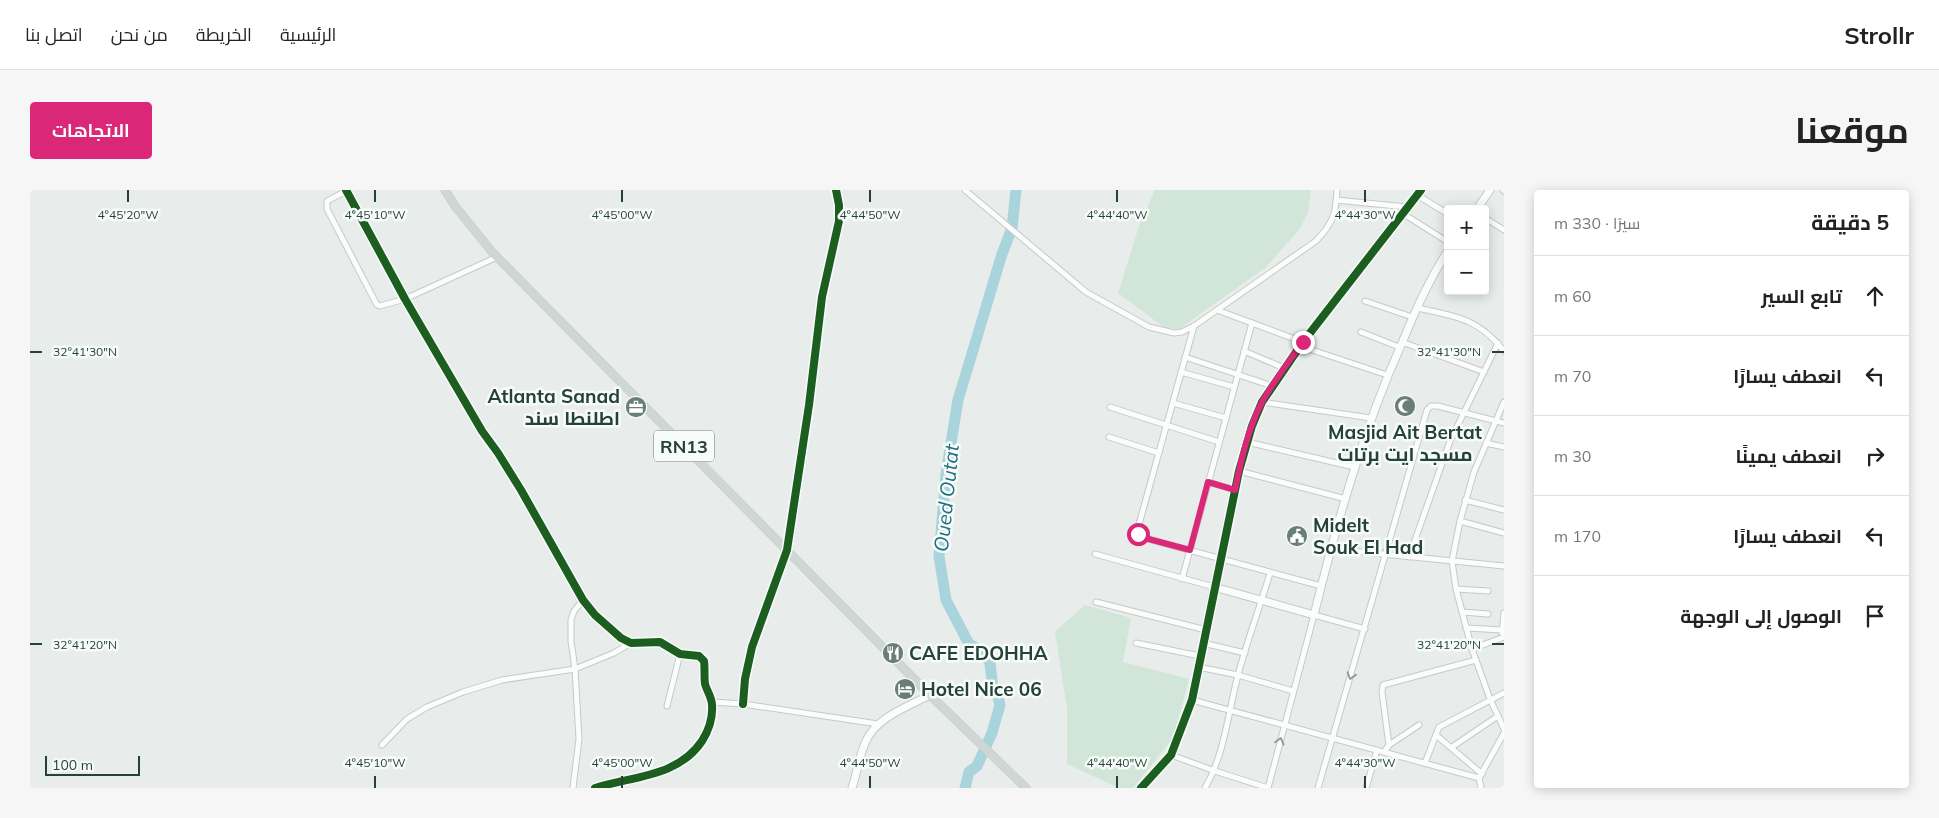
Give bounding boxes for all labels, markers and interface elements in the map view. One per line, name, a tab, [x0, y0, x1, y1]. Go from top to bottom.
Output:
text: Strollr	[1844, 20, 1914, 50]
text: اتصل بنا	[25, 23, 83, 46]
text: من نحن	[111, 23, 168, 46]
text: الخريطة	[196, 23, 252, 46]
text: الرئيسية	[280, 23, 336, 46]
button: الاتجاهات	[30, 102, 152, 159]
text: موقعنا	[1795, 108, 1909, 152]
map controls	[1444, 205, 1489, 295]
button: +	[1444, 205, 1489, 250]
text: 4°45'20"W	[97, 207, 159, 222]
text: 4°45'10"W	[344, 207, 406, 222]
text: 4°45'00"W	[591, 207, 653, 222]
text: 4°44'50"W	[839, 207, 901, 222]
text: 4°44'40"W	[1086, 207, 1148, 222]
text: 4°44'30"W	[1334, 207, 1396, 222]
text: 5 دقيقة	[1811, 209, 1889, 235]
text: سيرًا · 330 m	[1554, 213, 1640, 233]
button: −	[1444, 250, 1489, 295]
icon: ahead	[1861, 282, 1889, 310]
text: تابع السير	[1761, 284, 1842, 308]
text: 60 m	[1554, 286, 1591, 306]
route end	[1292, 331, 1315, 354]
text: 32°41'30"N	[53, 344, 117, 359]
text: 32°41'30"N	[1417, 344, 1481, 359]
icon: left	[1861, 362, 1889, 390]
text: انعطف يسارًا	[1733, 364, 1842, 388]
text: 70 m	[1554, 366, 1591, 386]
place label: Atlanta Sanad اطلنطا سند	[487, 384, 620, 430]
mosque icon: Masjid Ait Bertat مسجد ايت برتات	[1393, 394, 1417, 418]
office icon: Atlanta Sanad اطلنطا سند	[624, 395, 648, 419]
place label: Masjid Ait Bertat مسجد ايت برتات	[1328, 420, 1482, 466]
road number: RN13	[654, 430, 714, 462]
water label: Oued Outat	[928, 442, 964, 553]
icon: right	[1861, 442, 1889, 470]
text: انعطف يمينًا	[1736, 444, 1842, 468]
text: 30 m	[1554, 446, 1591, 466]
place label: Midelt Souk El Had	[1313, 513, 1423, 559]
icon: left	[1861, 522, 1889, 550]
route start	[1127, 523, 1150, 546]
public building icon: Midelt Souk El Had	[1285, 524, 1309, 548]
text: انعطف يسارًا	[1733, 524, 1842, 548]
text: 170 m	[1554, 526, 1601, 546]
icon: arrive	[1861, 602, 1889, 630]
text: الوصول إلى الوجهة	[1680, 604, 1842, 628]
text: 32°41'20"N	[53, 637, 117, 652]
text: 32°41'20"N	[1417, 637, 1481, 652]
restaurant icon: CAFE EDOHHA	[881, 641, 905, 665]
place label: CAFE EDOHHA	[909, 641, 1049, 665]
one-way arrow	[1346, 671, 1356, 679]
hotel icon: Hotel Nice 06	[893, 677, 917, 701]
place label: Hotel Nice 06	[921, 677, 1042, 701]
one-way arrow	[1274, 736, 1285, 745]
scale bar	[45, 753, 140, 776]
text: 4°45'10"W	[344, 755, 406, 770]
text: 4°45'00"W	[591, 755, 653, 770]
text: 4°44'50"W	[839, 755, 901, 770]
text: 4°44'40"W	[1086, 755, 1148, 770]
text: 4°44'30"W	[1334, 755, 1396, 770]
text: 100 m	[52, 756, 93, 774]

